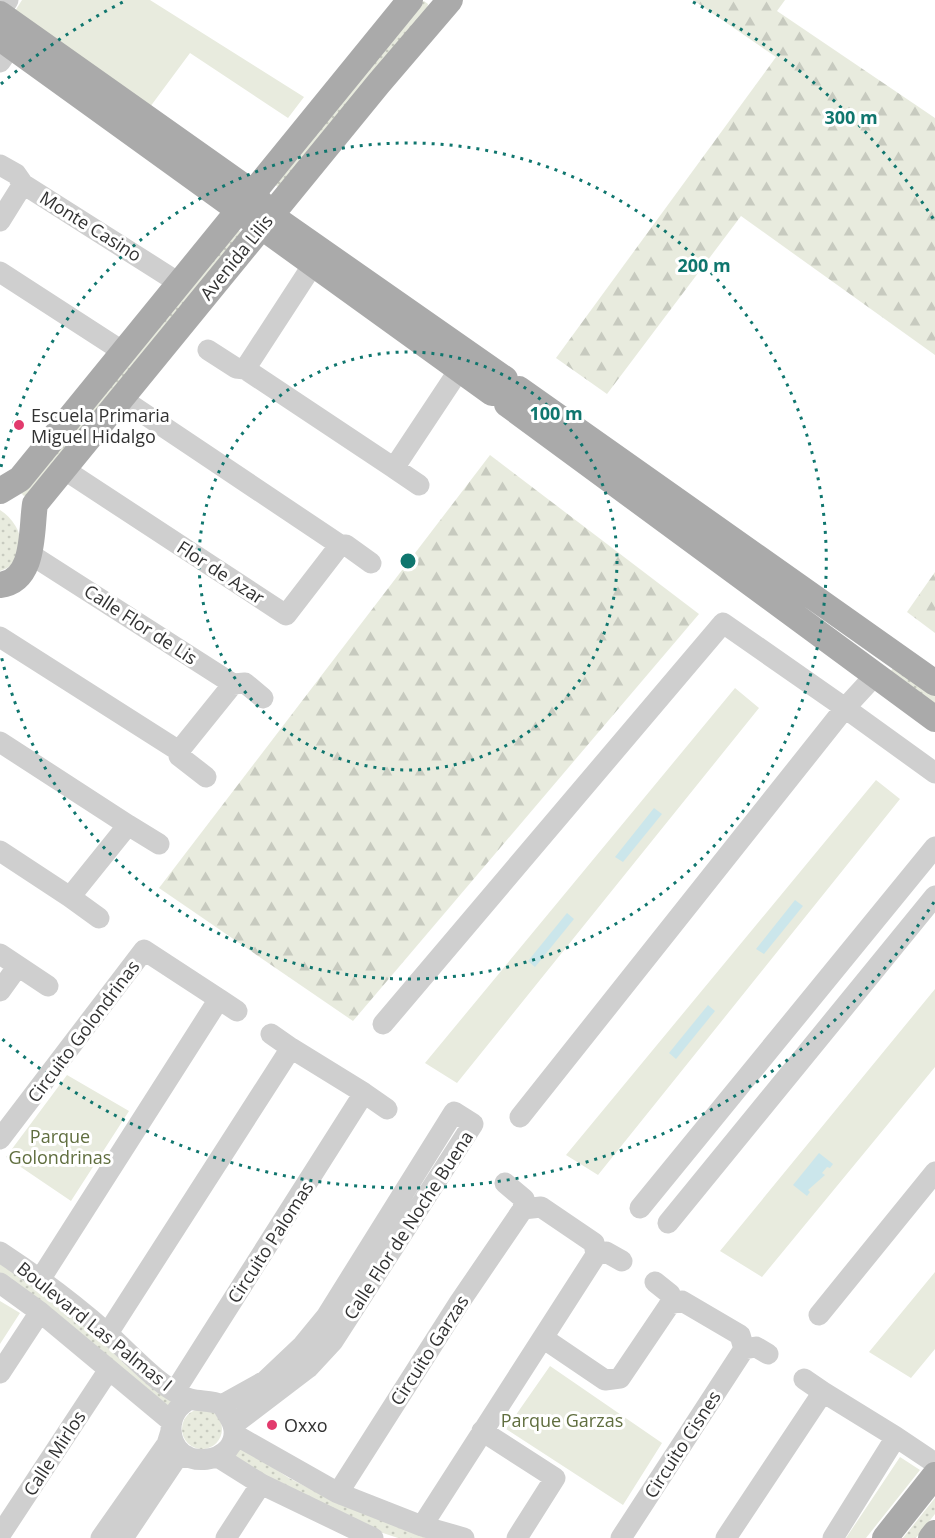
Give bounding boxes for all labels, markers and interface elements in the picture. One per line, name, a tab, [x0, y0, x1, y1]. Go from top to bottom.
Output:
text: 300 m	[824, 105, 878, 129]
street label: Monte Casino	[36, 185, 146, 267]
street label: Avenida Lilis	[194, 209, 278, 305]
text: 200 m	[677, 253, 731, 277]
text: 100 m	[529, 401, 583, 425]
place label: Escuela Primaria Miguel Hidalgo	[31, 403, 170, 448]
marker: Escuela Primaria Miguel Hidalgo	[12, 418, 26, 432]
street label: Flor de Azar	[173, 535, 270, 610]
centre of rings	[398, 551, 418, 571]
street label: Calle Flor de Lis	[80, 578, 202, 670]
street label: Circuito Golondrinas	[22, 955, 144, 1107]
park label: Parque Golondrinas	[9, 1124, 111, 1169]
street label: Calle Flor de Noche Buena	[338, 1126, 478, 1324]
street label: Circuito Palomas	[222, 1176, 318, 1308]
street label: Boulevard Las Palmas I	[12, 1256, 178, 1396]
street label: Circuito Garzas	[384, 1290, 474, 1410]
street label: Circuito Cisnes	[638, 1386, 726, 1502]
street label: Calle Mirlos	[17, 1406, 91, 1500]
park label: Parque Garzas	[501, 1408, 623, 1432]
place label: Oxxo	[284, 1413, 328, 1437]
marker: Oxxo	[265, 1418, 279, 1432]

